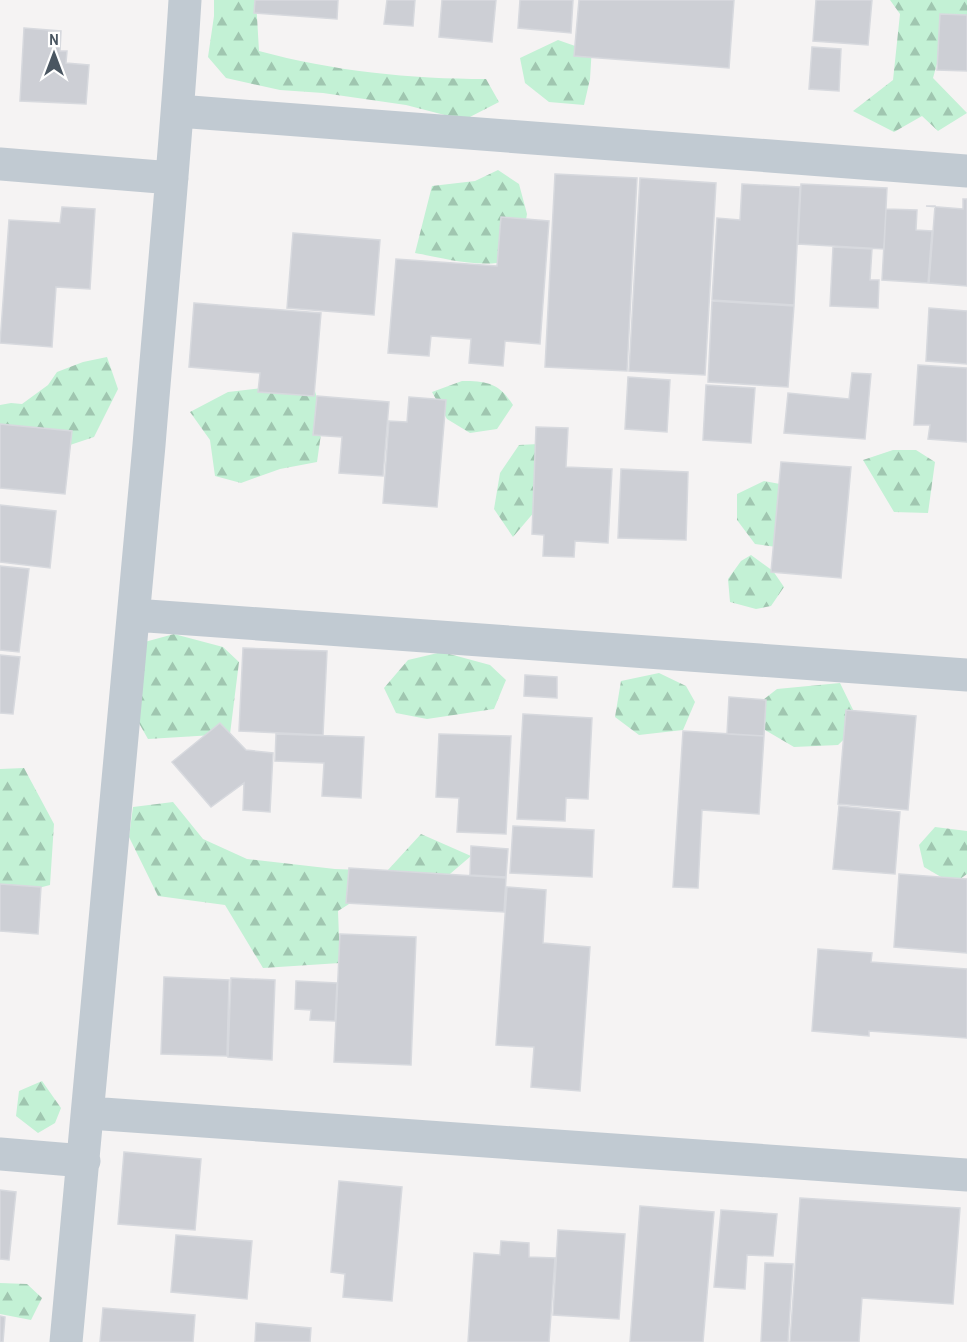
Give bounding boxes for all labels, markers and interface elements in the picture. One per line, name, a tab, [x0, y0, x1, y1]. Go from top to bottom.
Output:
north arrow	[24, 24, 84, 84]
text: N	[49, 28, 59, 50]

